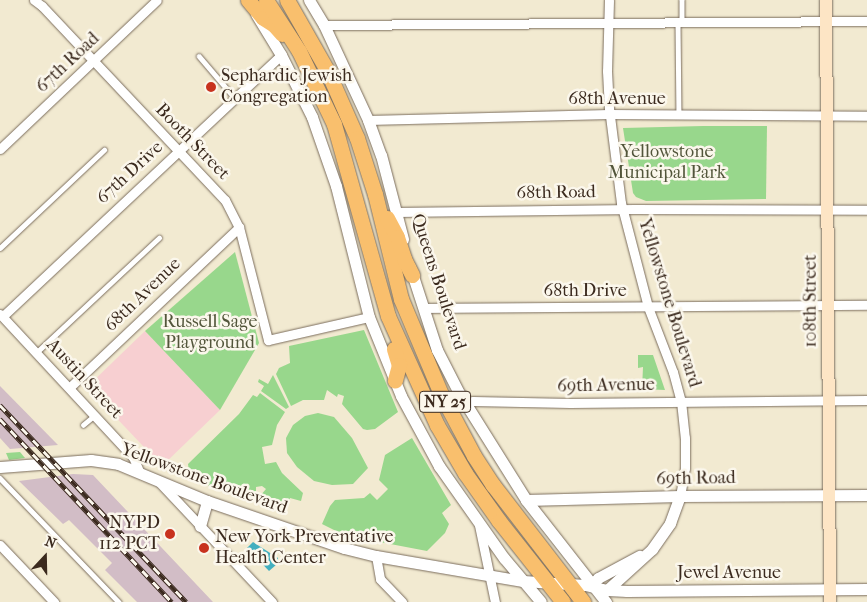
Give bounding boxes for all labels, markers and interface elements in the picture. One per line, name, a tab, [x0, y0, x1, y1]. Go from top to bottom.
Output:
street label: 67th Road	[32, 28, 104, 98]
place label: Sephardic Jewish Congregation	[221, 66, 352, 108]
marker: Sephardic Jewish Congregation	[205, 81, 217, 93]
street label: 68th Avenue	[568, 88, 666, 110]
street label: Booth Street	[150, 99, 234, 185]
street label: 67th Drive	[92, 137, 168, 209]
park label: Yellowstone Municipal Park	[608, 142, 726, 184]
street label: 68th Road	[516, 182, 596, 204]
street label: Queens Boulevard	[406, 211, 470, 353]
street label: Yellowstone Boulevard	[633, 216, 705, 390]
street label: 68th Avenue	[101, 253, 185, 337]
street label: 108th Street	[800, 254, 822, 348]
street label: 68th Drive	[543, 280, 627, 302]
park label: Russell Sage Playground	[162, 312, 258, 354]
street label: Austin Street	[41, 334, 127, 424]
street label: 69th Avenue	[557, 374, 655, 398]
road number: NY 25	[419, 388, 471, 416]
street label: Yellowstone Boulevard	[118, 439, 290, 519]
street label: 69th Road	[656, 468, 736, 490]
place label: NYPD 112 PCT	[99, 513, 160, 556]
place label: New York Preventative Health Center	[215, 527, 393, 570]
marker: NYPD 112 PCT	[164, 528, 176, 540]
north arrow	[20, 532, 70, 582]
text: N	[43, 533, 59, 552]
marker: New York Preventative Health Center	[197, 541, 211, 555]
street label: Jewel Avenue	[677, 562, 781, 584]

